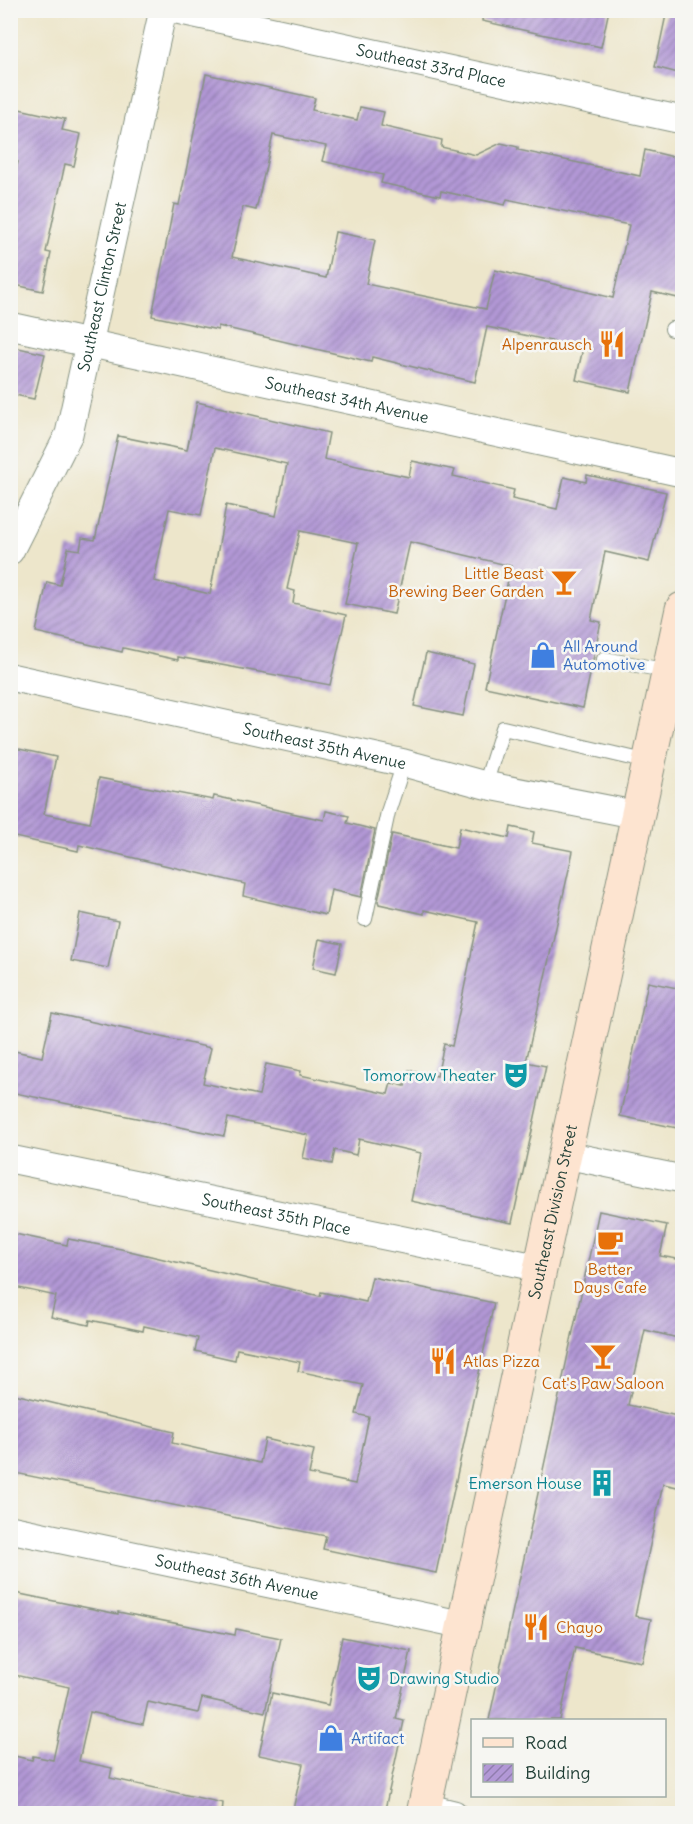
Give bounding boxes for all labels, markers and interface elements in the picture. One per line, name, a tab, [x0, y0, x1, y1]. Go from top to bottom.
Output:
street label: Southeast 33rd Place	[354, 39, 508, 91]
street label: Southeast Clinton Street	[73, 199, 130, 373]
restaurant icon: Alpenrausch	[597, 329, 627, 359]
place label: Alpenrausch	[502, 334, 592, 354]
street label: Southeast 34th Avenue	[264, 372, 431, 427]
place label: Little Beast Brewing Beer Garden	[388, 563, 545, 601]
bar icon: Little Beast Brewing Beer Garden	[549, 567, 579, 597]
place label: All Around Automotive	[563, 636, 645, 674]
shop icon: All Around Automotive	[528, 640, 558, 670]
street label: Southeast 35th Avenue	[241, 718, 408, 773]
theatre icon: Tomorrow Theater	[501, 1060, 531, 1090]
place label: Tomorrow Theater	[363, 1065, 496, 1085]
street label: Southeast Division Street	[524, 1122, 581, 1301]
street label: Southeast 35th Place	[200, 1189, 353, 1239]
cafe icon: Better Days Cafe	[595, 1227, 625, 1257]
place label: Better Days Cafe	[573, 1259, 647, 1297]
bar icon: Cat's Paw Saloon	[588, 1341, 618, 1371]
restaurant icon: Atlas Pizza	[428, 1346, 458, 1376]
place label: Atlas Pizza	[463, 1351, 540, 1371]
place label: Cat's Paw Saloon	[542, 1373, 664, 1393]
building icon: Emerson House	[587, 1468, 617, 1498]
place label: Emerson House	[468, 1473, 582, 1493]
street label: Southeast 36th Avenue	[153, 1550, 321, 1604]
restaurant icon: Chayo	[521, 1612, 551, 1642]
place label: Chayo	[556, 1617, 603, 1637]
theatre icon: Drawing Studio	[354, 1663, 384, 1693]
place label: Drawing Studio	[389, 1668, 499, 1688]
legend	[471, 1719, 666, 1797]
shop icon: Artifact	[316, 1723, 346, 1753]
place label: Artifact	[351, 1728, 405, 1748]
text: Road	[525, 1731, 568, 1754]
text: Building	[525, 1761, 590, 1784]

